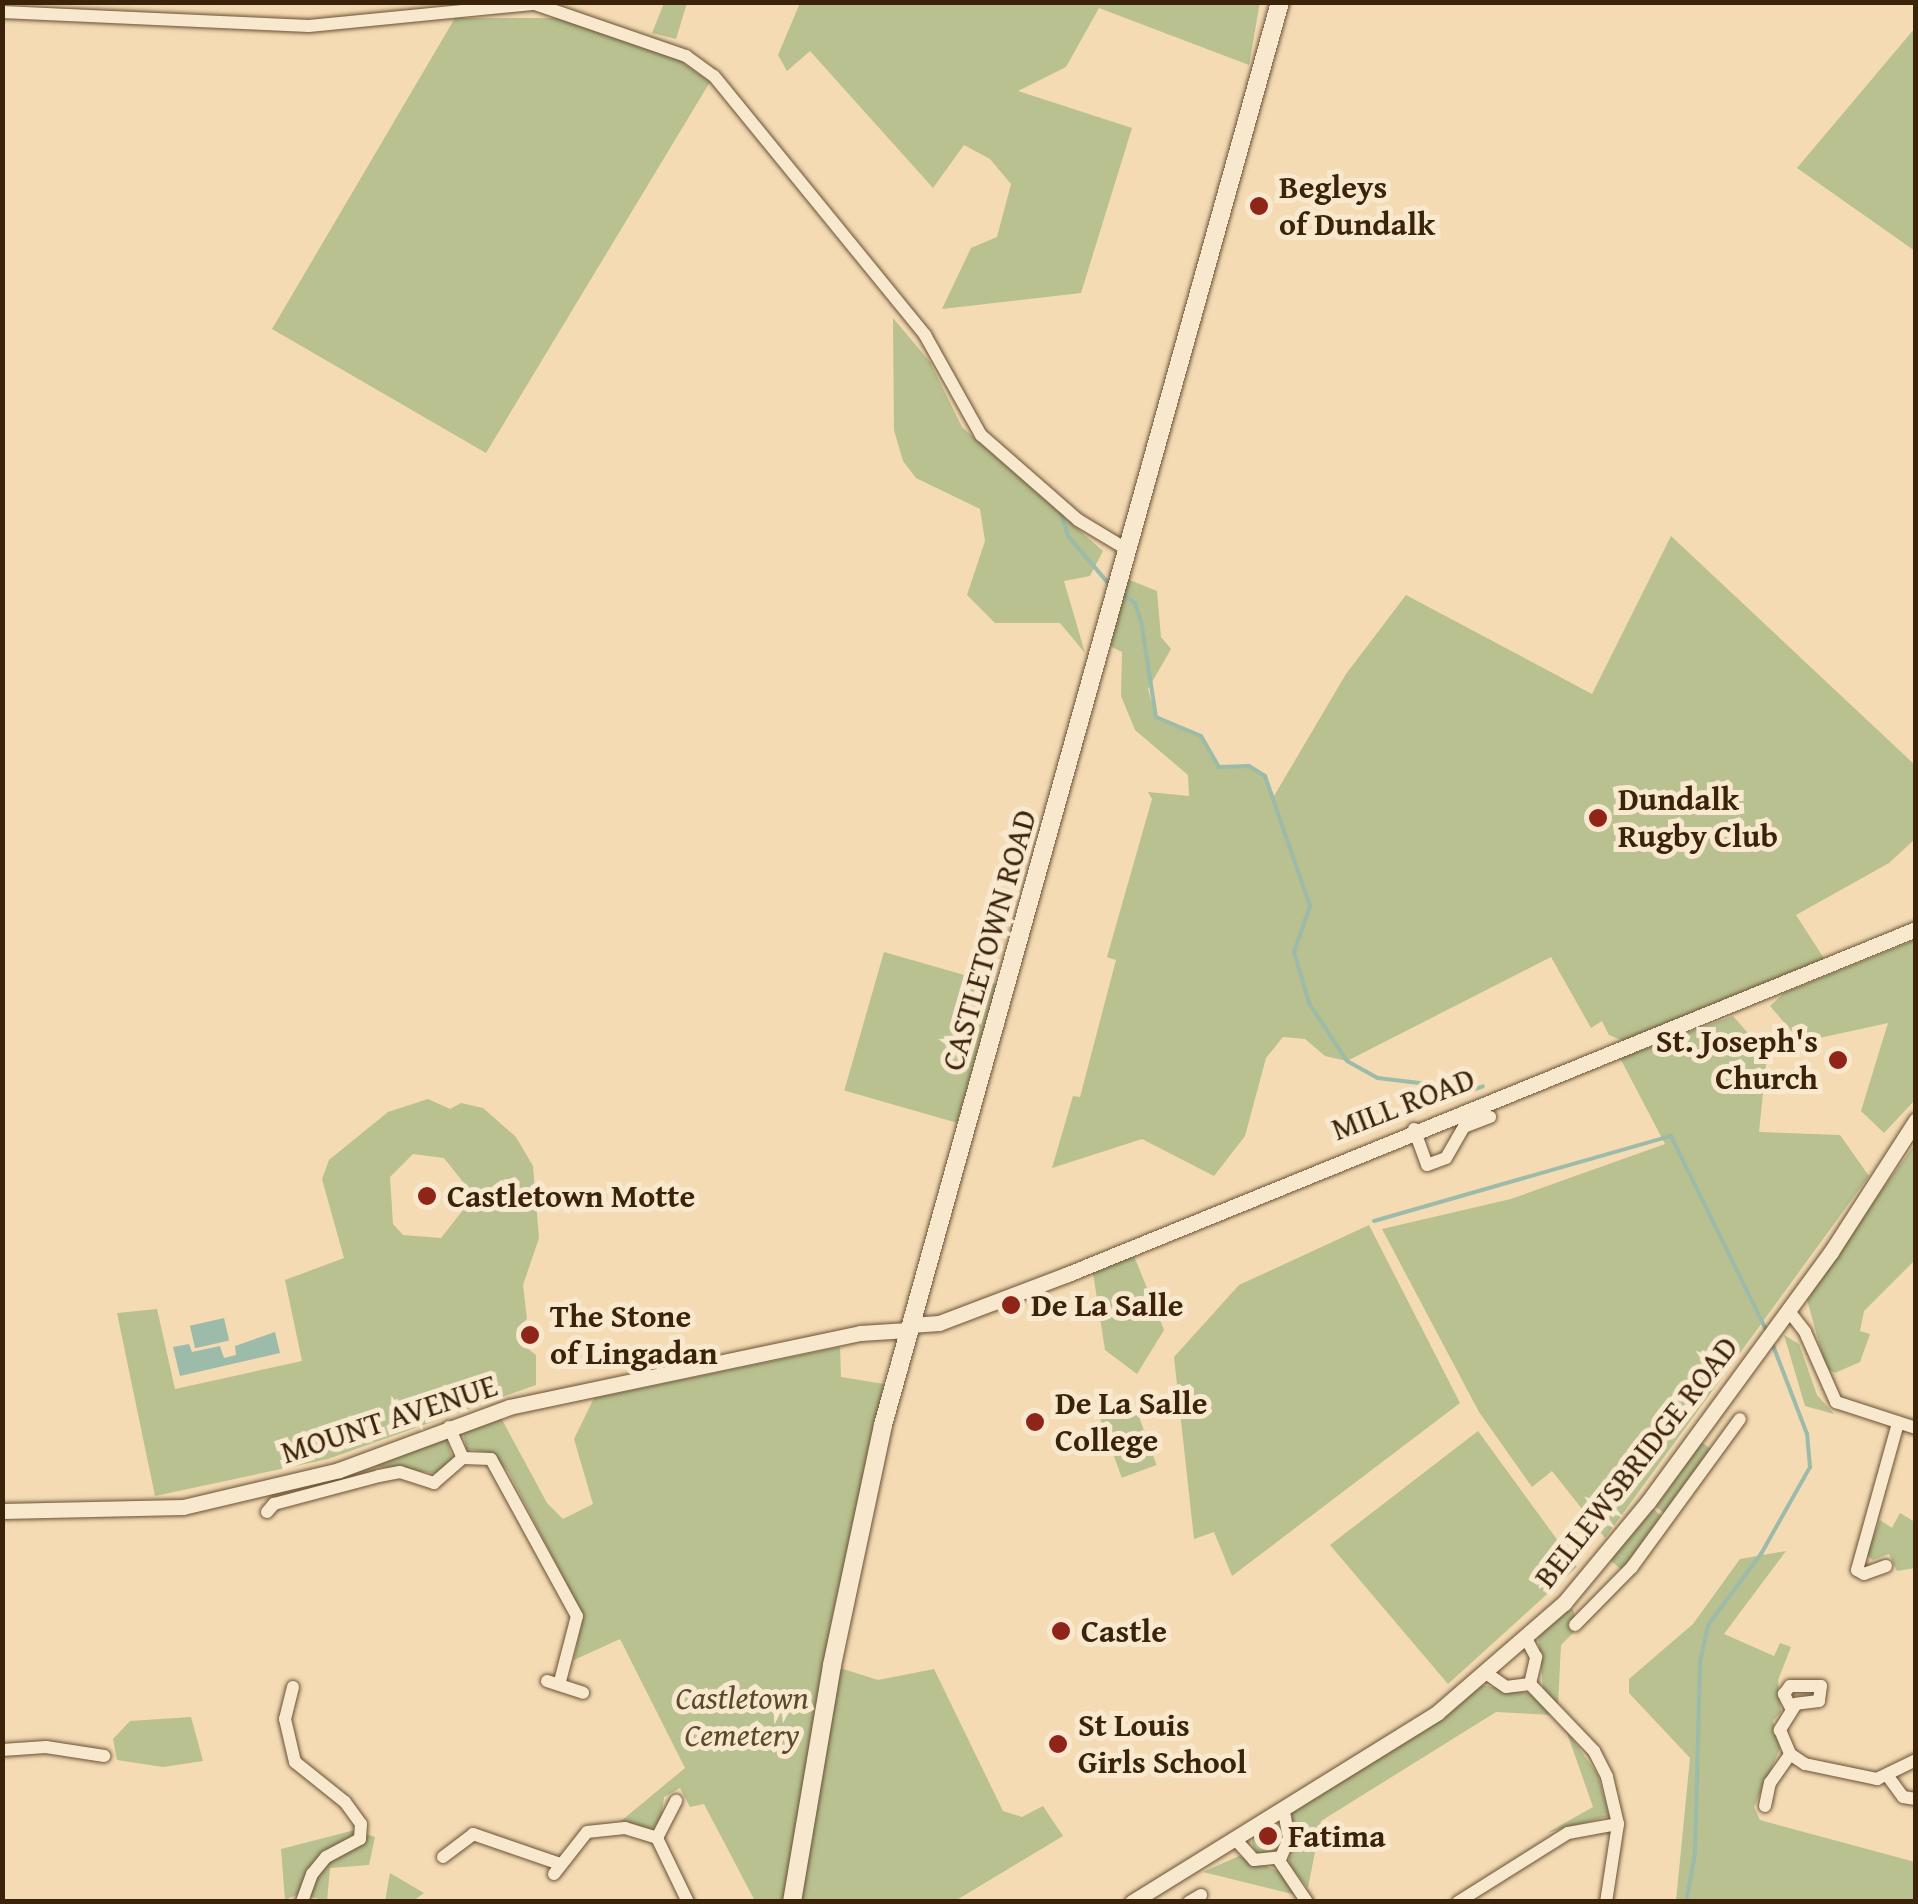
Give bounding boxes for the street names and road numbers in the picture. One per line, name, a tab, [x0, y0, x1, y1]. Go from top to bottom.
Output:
street label: CASTLETOWN ROAD	[933, 805, 1045, 1075]
street label: MILL ROAD	[1326, 1059, 1480, 1149]
street label: BELLEWSBRIDGE ROAD	[1526, 1329, 1746, 1595]
street label: MOUNT AVENUE	[276, 1366, 502, 1472]

